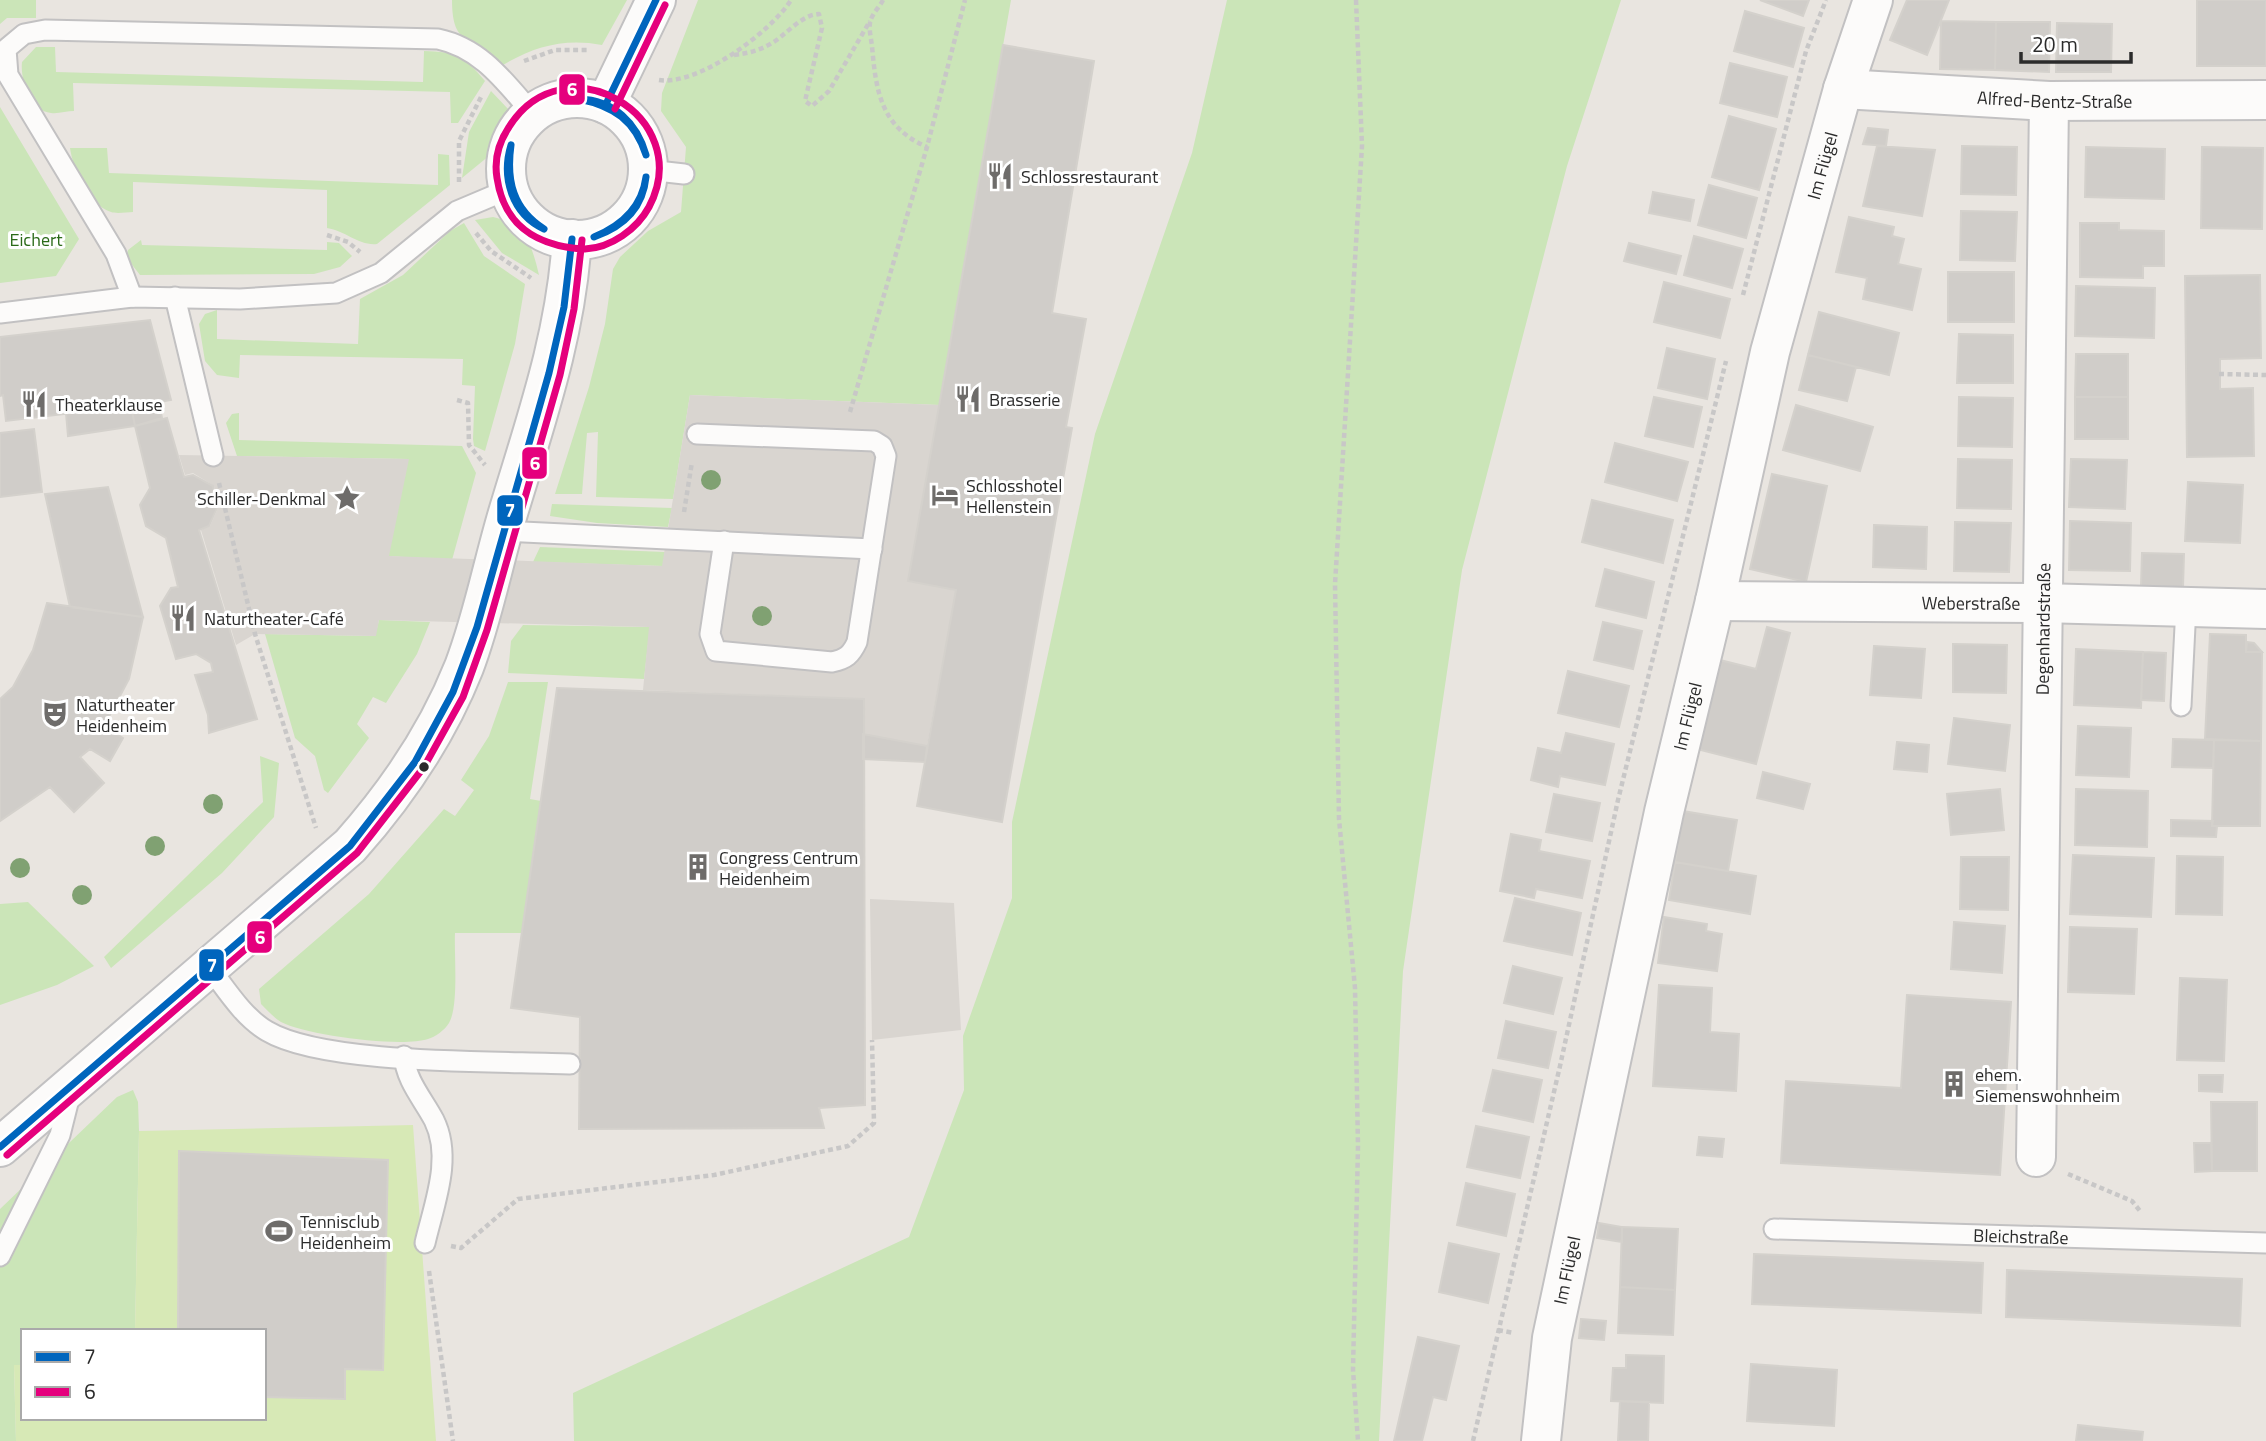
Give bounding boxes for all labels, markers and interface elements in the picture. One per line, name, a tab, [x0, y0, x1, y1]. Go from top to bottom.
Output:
scale bar	[2021, 21, 2131, 65]
text: 20 m	[2032, 28, 2078, 60]
line badge: 6	[558, 73, 586, 106]
text: 6	[567, 74, 578, 103]
street label: Alfred-Bentz-Straße	[1976, 83, 2132, 115]
street label: Im Flügel	[1800, 129, 1844, 202]
restaurant icon: Schlossrestaurant	[985, 161, 1015, 191]
place label: Schlossrestaurant	[1021, 163, 1159, 190]
park label: Eichert	[9, 226, 63, 253]
restaurant icon: Brasserie	[953, 384, 983, 414]
place label: Brasserie	[989, 386, 1060, 413]
restaurant icon: Theaterklause	[19, 389, 49, 419]
place label: Theaterklause	[55, 391, 163, 418]
line badge: 6	[521, 446, 548, 480]
text: 6	[530, 448, 541, 477]
place label: Schlosshotel Hellenstein	[966, 472, 1062, 520]
hotel icon: Schlosshotel Hellenstein	[930, 480, 960, 510]
place icon: Schiller-Denkmal	[332, 483, 362, 513]
place label: Schiller-Denkmal	[197, 485, 326, 512]
line badge: 7	[496, 494, 524, 527]
text: 7	[505, 495, 515, 524]
street label: Degenhardstraße	[2028, 563, 2057, 695]
street label: Weberstraße	[1921, 589, 2021, 616]
restaurant icon: Naturtheater-Café	[168, 603, 198, 633]
place label: Naturtheater-Café	[204, 605, 344, 632]
street label: Im Flügel	[1666, 679, 1708, 753]
place label: Naturtheater Heidenheim	[76, 691, 175, 739]
theatre icon: Naturtheater Heidenheim	[40, 699, 70, 729]
unlabelled marker	[417, 760, 431, 774]
place label: Congress Centrum Heidenheim	[719, 844, 858, 892]
building icon: Congress Centrum Heidenheim	[683, 852, 713, 882]
line badge: 6	[246, 920, 273, 954]
text: 6	[255, 922, 266, 951]
line badge: 7	[198, 948, 225, 982]
text: 7	[207, 950, 217, 979]
place label: ehem. Siemenswohnheim	[1975, 1061, 2120, 1109]
building icon: ehem. Siemenswohnheim	[1939, 1069, 1969, 1099]
place label: Tennisclub Heidenheim	[300, 1208, 391, 1256]
sports icon: Tennisclub Heidenheim	[264, 1216, 294, 1246]
street label: Bleichstraße	[1973, 1221, 2069, 1251]
street label: Im Flügel	[1546, 1233, 1587, 1307]
legend	[21, 1329, 266, 1420]
text: 7	[84, 1340, 96, 1372]
text: 6	[84, 1375, 96, 1407]

